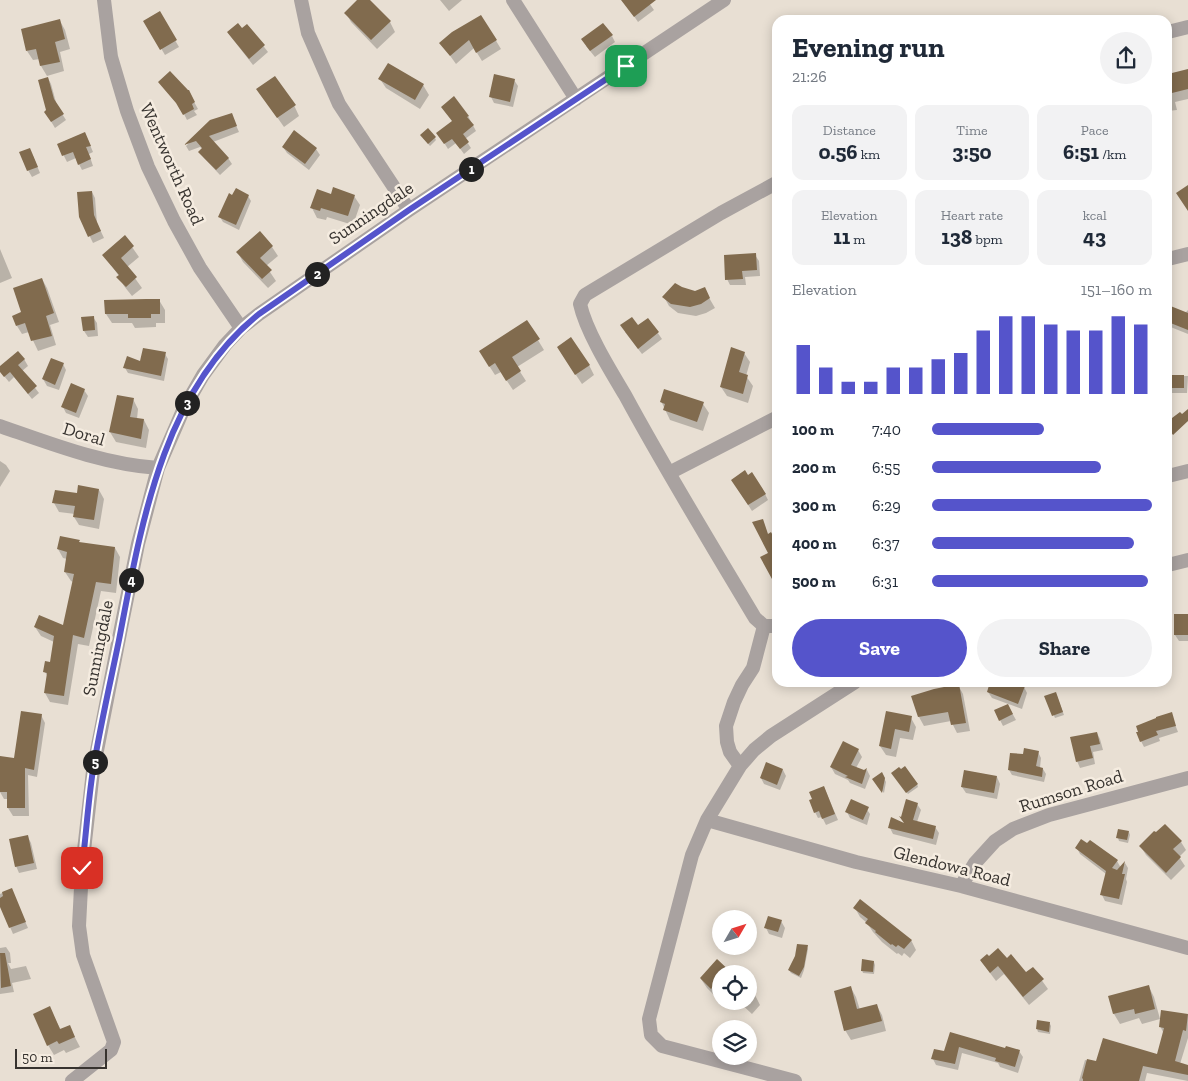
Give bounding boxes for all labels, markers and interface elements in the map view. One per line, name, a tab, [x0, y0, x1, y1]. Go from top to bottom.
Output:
text: Evening run	[792, 31, 945, 64]
button: share	[1100, 32, 1152, 84]
pin	[605, 45, 647, 87]
icon: arrive	[612, 52, 640, 80]
text: 21:26	[792, 67, 827, 86]
street label: Wentworth Road	[135, 100, 209, 229]
text: Distance	[823, 122, 876, 139]
text: Time	[956, 122, 988, 139]
text: Pace	[1081, 122, 1109, 139]
text: 0.56	[819, 139, 858, 164]
text: 3:50	[952, 139, 992, 164]
text: 6:51	[1063, 139, 1099, 164]
text: km	[858, 146, 880, 163]
text: /km	[1099, 146, 1126, 163]
pin: 1	[458, 156, 484, 182]
text: 1	[469, 161, 474, 178]
street label: Sunningdale	[324, 177, 418, 249]
text: Elevation	[821, 207, 878, 224]
text: Heart rate	[941, 207, 1003, 224]
text: kcal	[1083, 207, 1107, 224]
text: 11	[833, 224, 850, 249]
text: 138	[941, 224, 972, 249]
text: 43	[1083, 224, 1106, 249]
text: m	[850, 231, 865, 248]
text: bpm	[972, 231, 1003, 248]
pin: 2	[304, 262, 330, 286]
text: 2	[314, 266, 321, 283]
text: Elevation	[792, 280, 857, 299]
text: 151–160 m	[1081, 280, 1152, 299]
pin: 3	[174, 390, 200, 416]
text: 3	[184, 395, 191, 412]
street label: Doral	[60, 417, 108, 451]
text: 100 m	[792, 420, 834, 439]
text: 7:40	[872, 420, 901, 439]
text: 200 m	[792, 458, 836, 477]
text: 6:55	[872, 458, 900, 477]
text: 300 m	[792, 496, 836, 515]
text: 6:29	[872, 496, 901, 515]
text: 400 m	[792, 534, 837, 553]
text: 6:37	[872, 534, 899, 553]
pin: 4	[118, 568, 144, 592]
text: 4	[128, 572, 135, 589]
text: 500 m	[792, 572, 836, 591]
text: 6:31	[872, 572, 898, 591]
street label: Sunningdale	[78, 598, 118, 698]
button: Save	[792, 619, 967, 677]
button: Share	[977, 619, 1152, 677]
pin: 5	[82, 750, 108, 774]
text: 5	[92, 754, 99, 771]
street label: Rumson Road	[1017, 765, 1125, 817]
street label: Glendowa Road	[891, 841, 1013, 891]
pin	[61, 847, 103, 889]
icon: check	[68, 854, 96, 882]
north arrow	[712, 910, 758, 955]
map controls	[712, 910, 757, 1065]
button: locate	[712, 965, 757, 1010]
button: layers	[712, 1020, 757, 1065]
scale bar	[15, 1046, 108, 1069]
text: 50 m	[22, 1049, 53, 1066]

